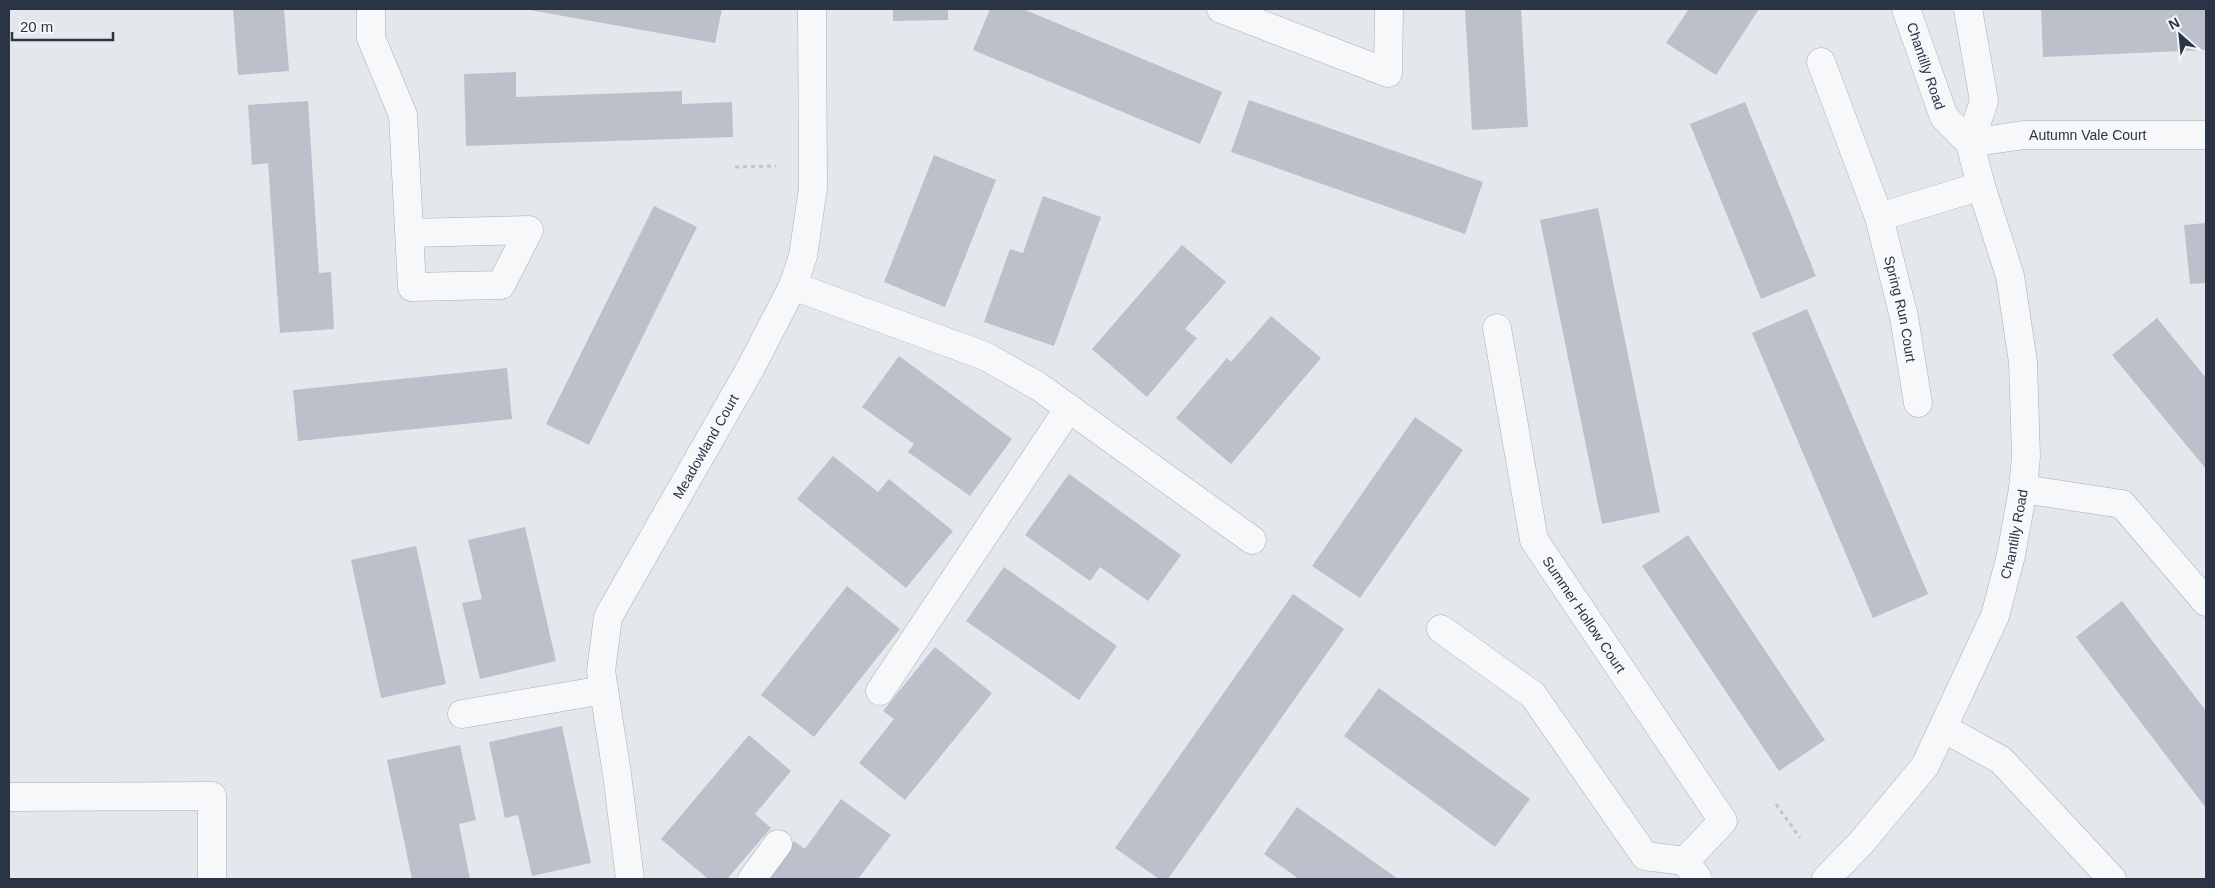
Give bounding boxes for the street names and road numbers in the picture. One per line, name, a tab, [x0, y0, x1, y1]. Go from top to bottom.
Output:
street label: Chantilly Road	[1904, 20, 1948, 112]
street label: Autumn Vale Court	[2029, 127, 2147, 143]
street label: Spring Run Court	[1881, 254, 1919, 363]
street label: Meadowland Court	[669, 391, 742, 501]
street label: Chantilly Road	[1997, 488, 2031, 581]
street label: Summer Hollow Court	[1539, 553, 1629, 676]

